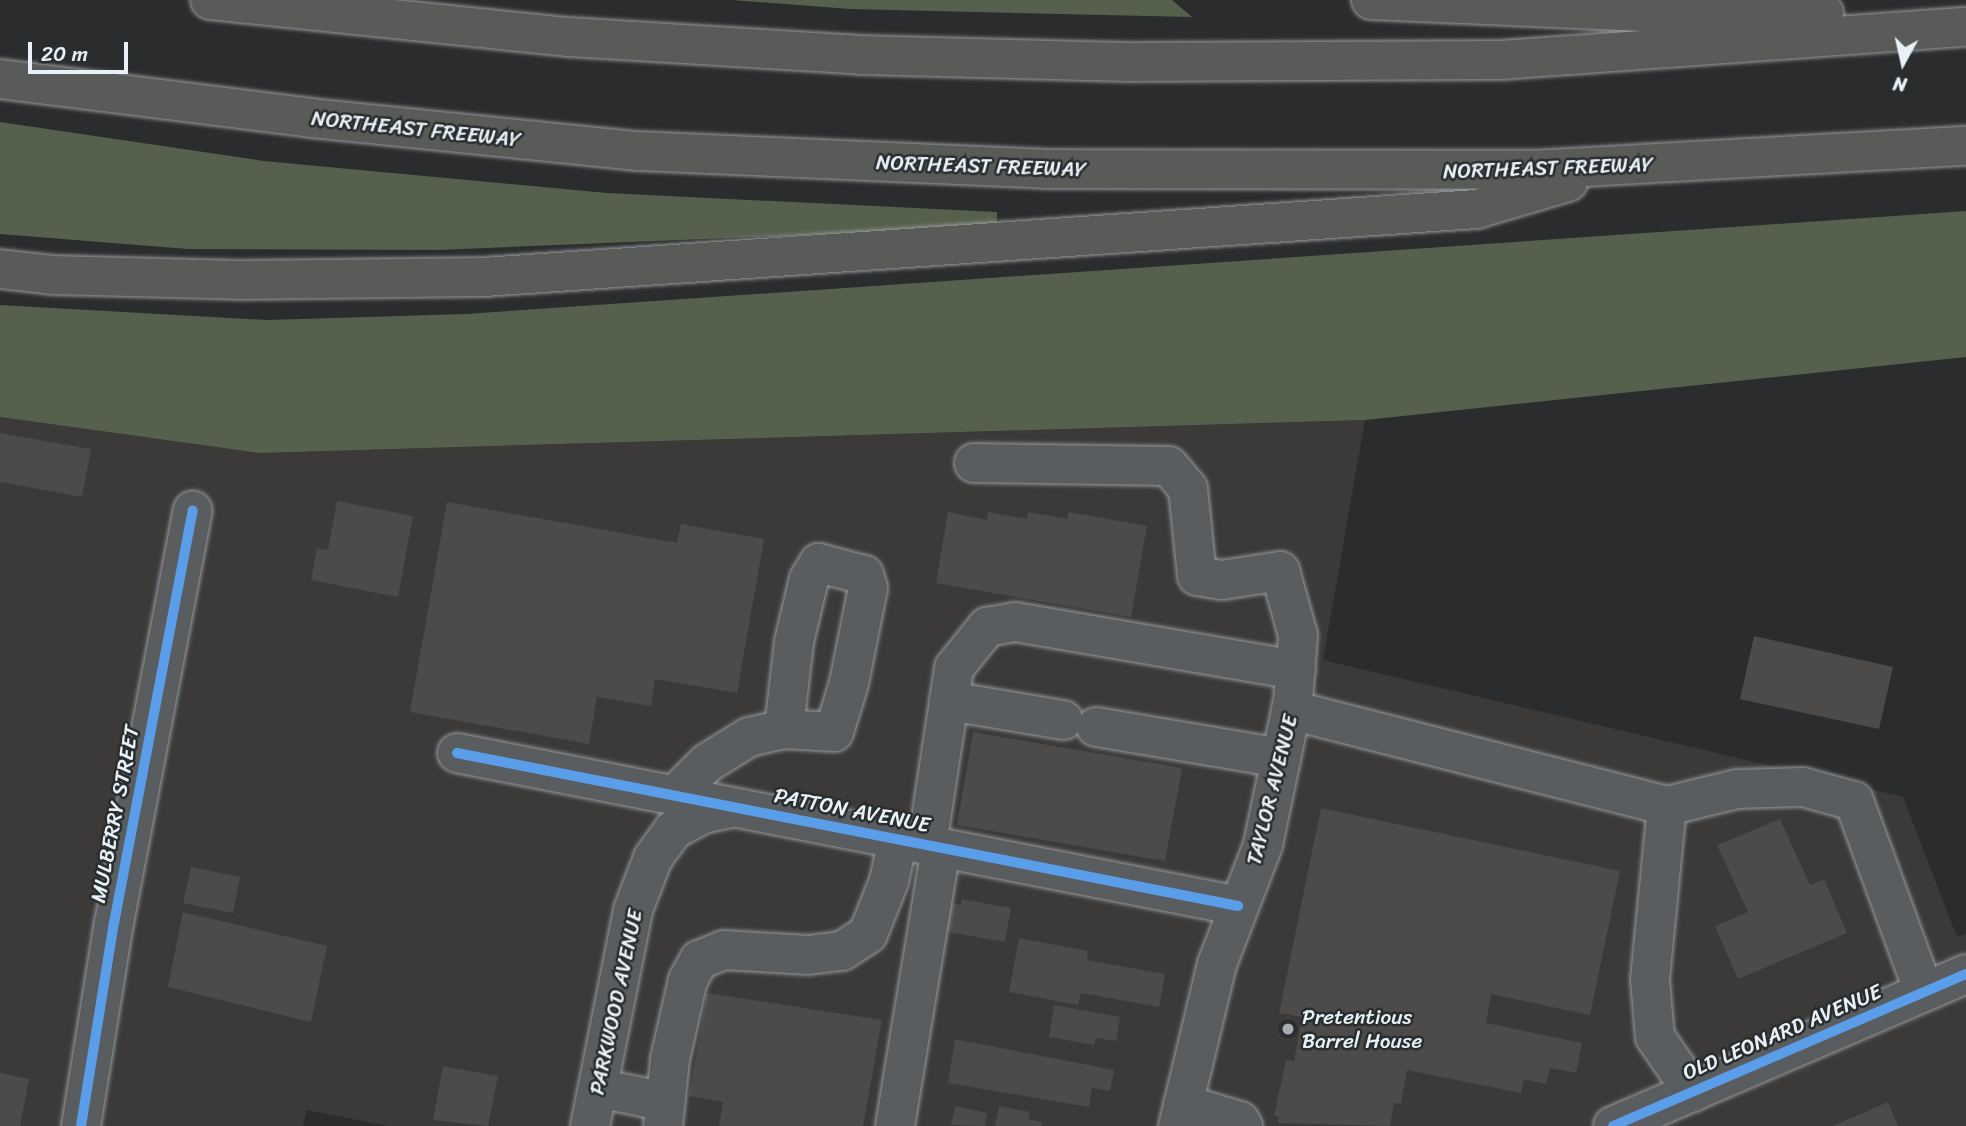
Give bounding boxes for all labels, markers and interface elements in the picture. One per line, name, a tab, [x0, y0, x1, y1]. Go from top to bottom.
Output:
scale bar	[32, 28, 131, 72]
north arrow	[1868, 28, 1938, 98]
text: 20 m	[41, 35, 88, 73]
text: N	[1891, 67, 1909, 102]
street label: NORTHEAST FREEWAY	[310, 105, 522, 153]
street label: NORTHEAST FREEWAY	[876, 150, 1086, 182]
street label: NORTHEAST FREEWAY	[1443, 152, 1653, 184]
street label: TAYLOR AVENUE	[1241, 712, 1303, 868]
street label: MULBERRY STREET	[85, 723, 145, 905]
street label: PATTON AVENUE	[772, 783, 932, 837]
street label: PARKWOOD AVENUE	[584, 907, 648, 1097]
street label: OLD LEONARD AVENUE	[1679, 979, 1885, 1085]
place label: Pretentious Barrel House	[1302, 1004, 1422, 1054]
marker: Pretentious Barrel House	[1280, 1021, 1296, 1037]

